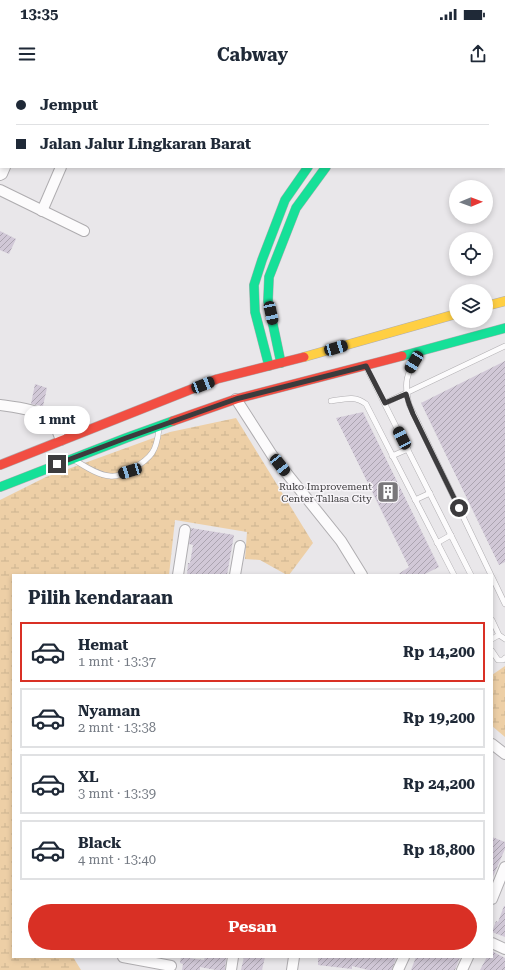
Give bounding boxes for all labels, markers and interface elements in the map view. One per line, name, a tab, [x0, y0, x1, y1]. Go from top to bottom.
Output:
text: 13:35	[20, 5, 58, 23]
icon: menu	[16, 43, 38, 65]
icon: share	[467, 43, 489, 65]
text: Cabway	[217, 44, 288, 65]
text: Jemput	[40, 96, 98, 114]
text: Jalan Jalur Lingkaran Barat	[40, 135, 251, 153]
north arrow	[449, 180, 493, 224]
map controls	[449, 180, 493, 328]
button: locate	[449, 232, 493, 276]
button: layers	[449, 284, 493, 328]
car	[263, 300, 279, 326]
car	[323, 339, 349, 357]
car	[403, 349, 425, 375]
car	[190, 375, 216, 395]
callout: 1 mnt	[24, 406, 90, 434]
text: 1 mnt	[38, 412, 76, 427]
car	[391, 425, 413, 451]
car	[268, 452, 292, 478]
route end	[48, 455, 66, 473]
car	[117, 462, 143, 480]
building icon: Ruko Improvement Center Tallasa City	[375, 479, 401, 505]
place label: Ruko Improvement Center Tallasa City	[279, 481, 372, 504]
route start	[450, 499, 468, 517]
text: Pilih kendaraan	[28, 587, 173, 608]
icon: car	[30, 634, 66, 670]
text: Hemat	[78, 636, 128, 654]
text: Rp 14,200	[403, 643, 475, 661]
text: 1 mnt · 13:37	[78, 654, 156, 669]
icon: car	[30, 700, 66, 736]
text: Nyaman	[78, 702, 140, 720]
text: Rp 19,200	[403, 709, 475, 727]
text: 2 mnt · 13:38	[78, 720, 156, 735]
icon: car	[30, 766, 66, 802]
text: XL	[78, 768, 99, 786]
text: Rp 24,200	[403, 775, 475, 793]
text: 3 mnt · 13:39	[78, 786, 156, 801]
icon: car	[30, 832, 66, 868]
text: Black	[78, 834, 121, 852]
text: Rp 18,800	[403, 841, 475, 859]
text: 4 mnt · 13:40	[78, 852, 156, 867]
button: Pesan	[28, 904, 477, 950]

